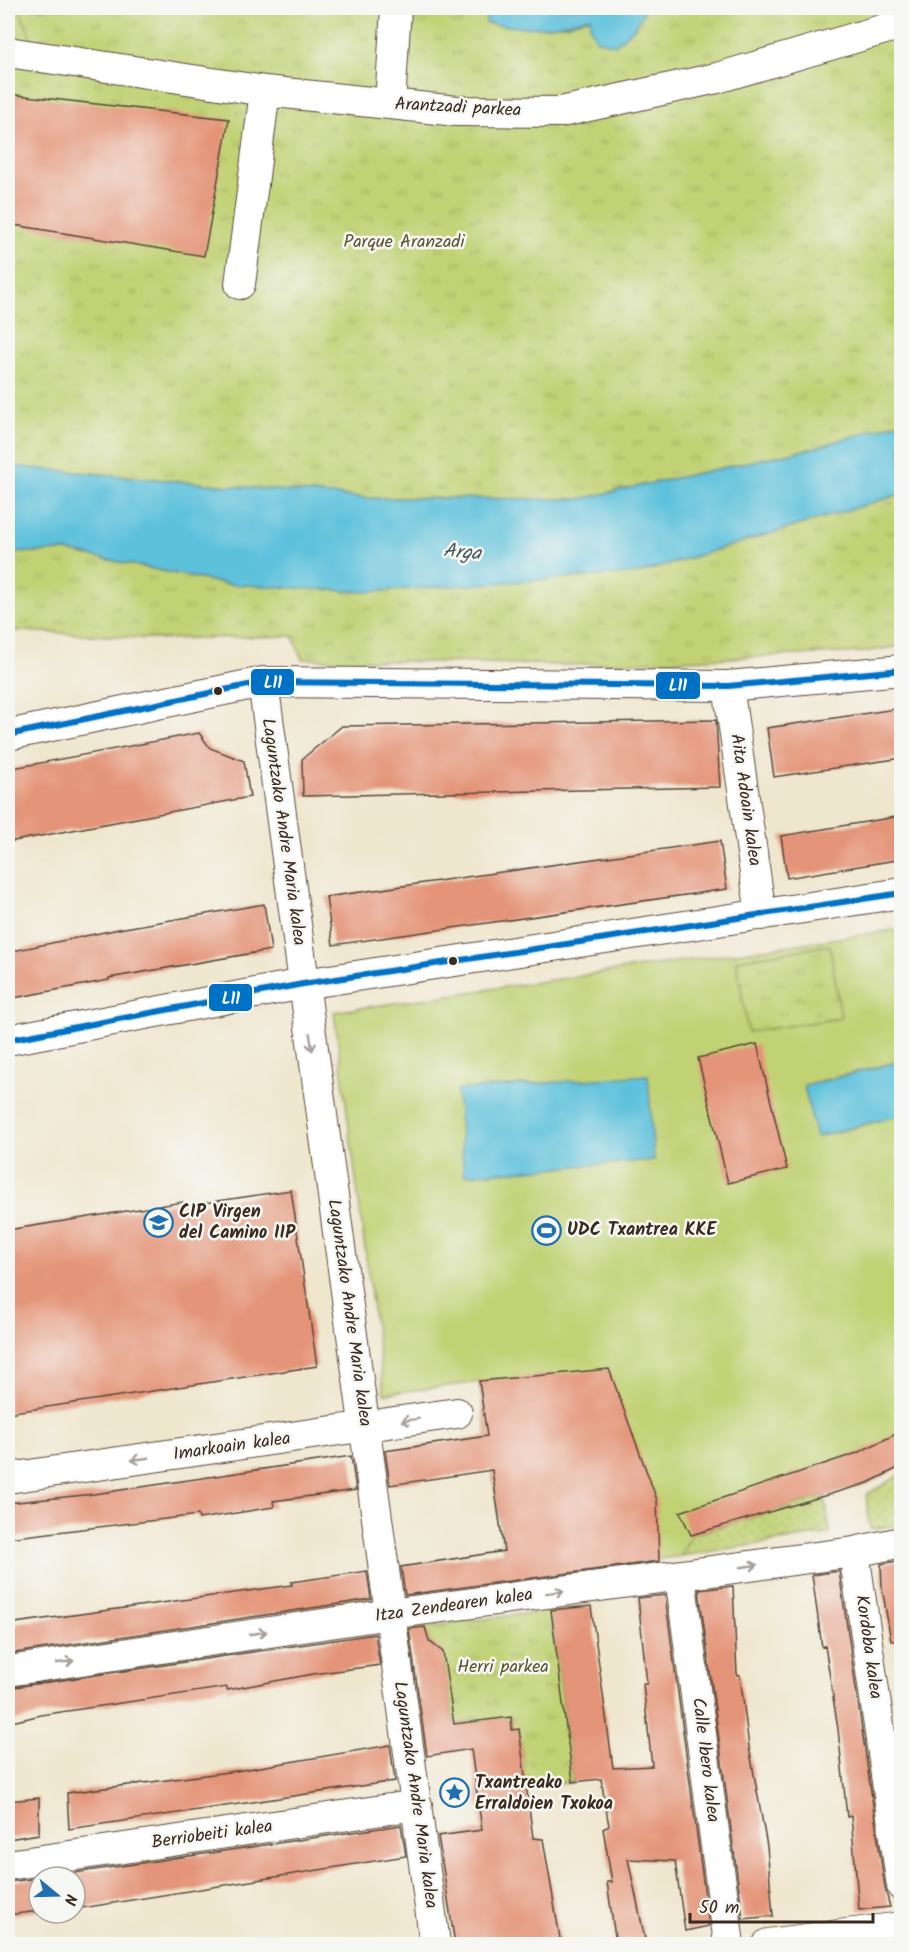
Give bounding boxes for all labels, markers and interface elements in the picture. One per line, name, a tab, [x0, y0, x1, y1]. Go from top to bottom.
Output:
street label: Arantzadi parkea	[394, 90, 522, 126]
park label: Parque Aranzadi	[343, 228, 465, 257]
water label: Arga	[442, 535, 484, 571]
line badge: L11	[250, 668, 295, 696]
text: L11	[264, 671, 282, 696]
line badge: L11	[655, 671, 701, 700]
text: L11	[669, 674, 687, 699]
unlabelled marker	[212, 685, 224, 697]
street label: Laguntzako Andre Maria kalea	[253, 716, 313, 948]
street label: Aita Adoain kalea	[721, 732, 769, 868]
unlabelled marker	[447, 955, 459, 967]
line badge: L11	[208, 983, 253, 1012]
text: L11	[222, 987, 240, 1012]
one-way arrow	[306, 1031, 317, 1051]
street label: Laguntzako Andre Maria kalea	[319, 1197, 379, 1429]
place label: CIP Virgen del Camino IIP	[179, 1198, 296, 1248]
school or university icon: CIP Virgen del Camino IIP	[142, 1206, 174, 1238]
sports icon: UDC Txantrea KKE	[530, 1214, 562, 1246]
place label: UDC Txantrea KKE	[567, 1216, 717, 1245]
one-way arrow	[401, 1415, 421, 1426]
street label: Imarkoain kalea	[171, 1424, 293, 1470]
one-way arrow	[131, 1454, 150, 1465]
one-way arrow	[738, 1561, 758, 1572]
street label: Itza Zendearen kalea	[373, 1581, 535, 1631]
one-way arrow	[545, 1587, 565, 1598]
street label: Kordoba kalea	[846, 1593, 890, 1701]
one-way arrow	[248, 1628, 268, 1639]
park label: Herri parkea	[457, 1653, 549, 1682]
one-way arrow	[55, 1657, 75, 1668]
street label: Laguntzako Andre Maria kalea	[385, 1679, 445, 1911]
street label: Calle Ibero kalea	[683, 1696, 727, 1824]
place label: Txantreako Erraldoien Txokoa	[475, 1769, 613, 1819]
place icon: Txantreako Erraldoien Txokoa	[438, 1777, 470, 1809]
street label: Berriobeiti kalea	[150, 1812, 274, 1858]
north arrow	[27, 1865, 87, 1925]
scale bar	[690, 1886, 873, 1924]
text: N	[56, 1891, 83, 1908]
text: 50 m	[699, 1894, 739, 1923]

